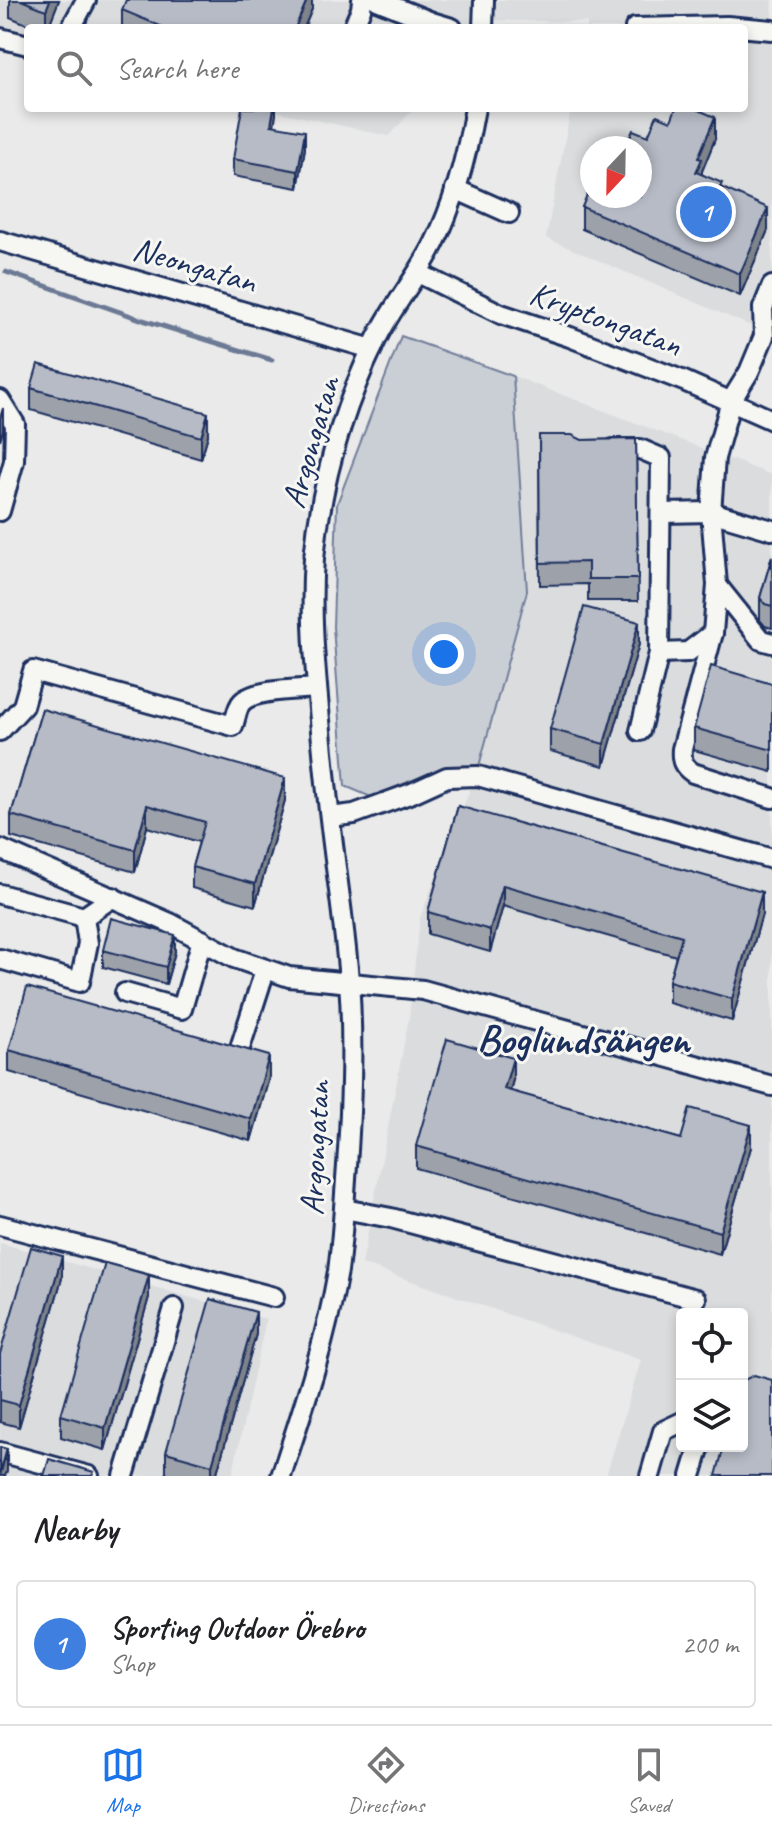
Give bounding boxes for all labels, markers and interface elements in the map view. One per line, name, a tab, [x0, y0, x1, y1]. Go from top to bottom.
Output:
search box	[24, 24, 748, 112]
icon: search	[52, 46, 96, 90]
text: Search here	[116, 49, 238, 87]
north arrow	[580, 136, 652, 208]
pin: 1	[680, 182, 732, 242]
street label: Neongatan	[128, 226, 263, 303]
street label: Kryptongatan	[524, 271, 688, 366]
street label: Argongatan	[271, 370, 350, 513]
your location	[424, 634, 464, 674]
district label: Boglundsängen	[477, 1013, 692, 1066]
street label: Argongatan	[290, 1078, 340, 1216]
map controls	[676, 1308, 748, 1452]
button: locate	[676, 1308, 748, 1380]
button: layers	[676, 1380, 748, 1452]
text: Nearby	[32, 1507, 118, 1550]
text: Sporting Outdoor Örebro	[110, 1609, 364, 1647]
text: 1	[54, 1628, 66, 1661]
text: 200 m	[682, 1628, 738, 1661]
text: Shop	[110, 1647, 154, 1680]
tab: Map	[101, 1743, 145, 1819]
tab: Directions	[348, 1743, 424, 1819]
tab: Saved	[627, 1743, 671, 1819]

